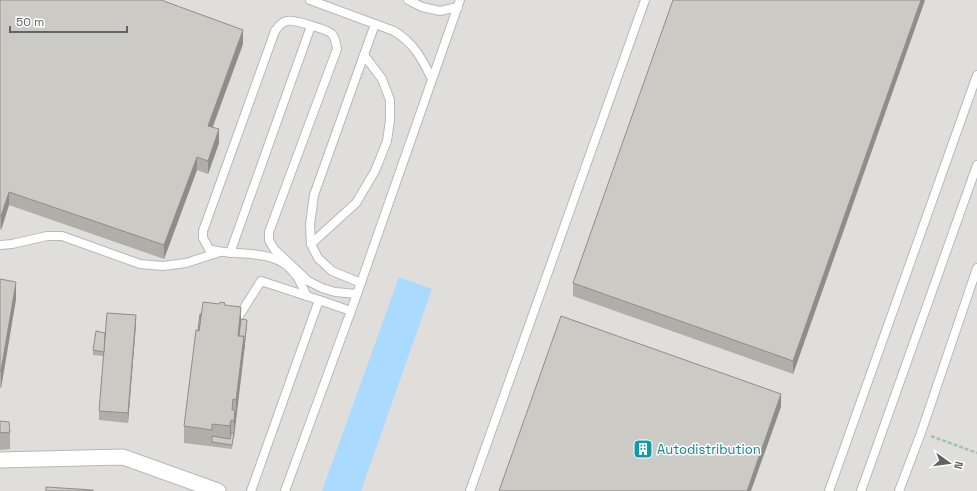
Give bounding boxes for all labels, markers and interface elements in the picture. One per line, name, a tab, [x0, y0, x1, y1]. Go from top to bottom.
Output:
scale bar	[10, 8, 127, 34]
text: 50 m	[16, 14, 44, 30]
building icon: Autodistribution	[632, 438, 654, 460]
place label: Autodistribution	[657, 441, 761, 458]
north arrow	[929, 443, 969, 483]
text: N	[951, 460, 966, 471]

